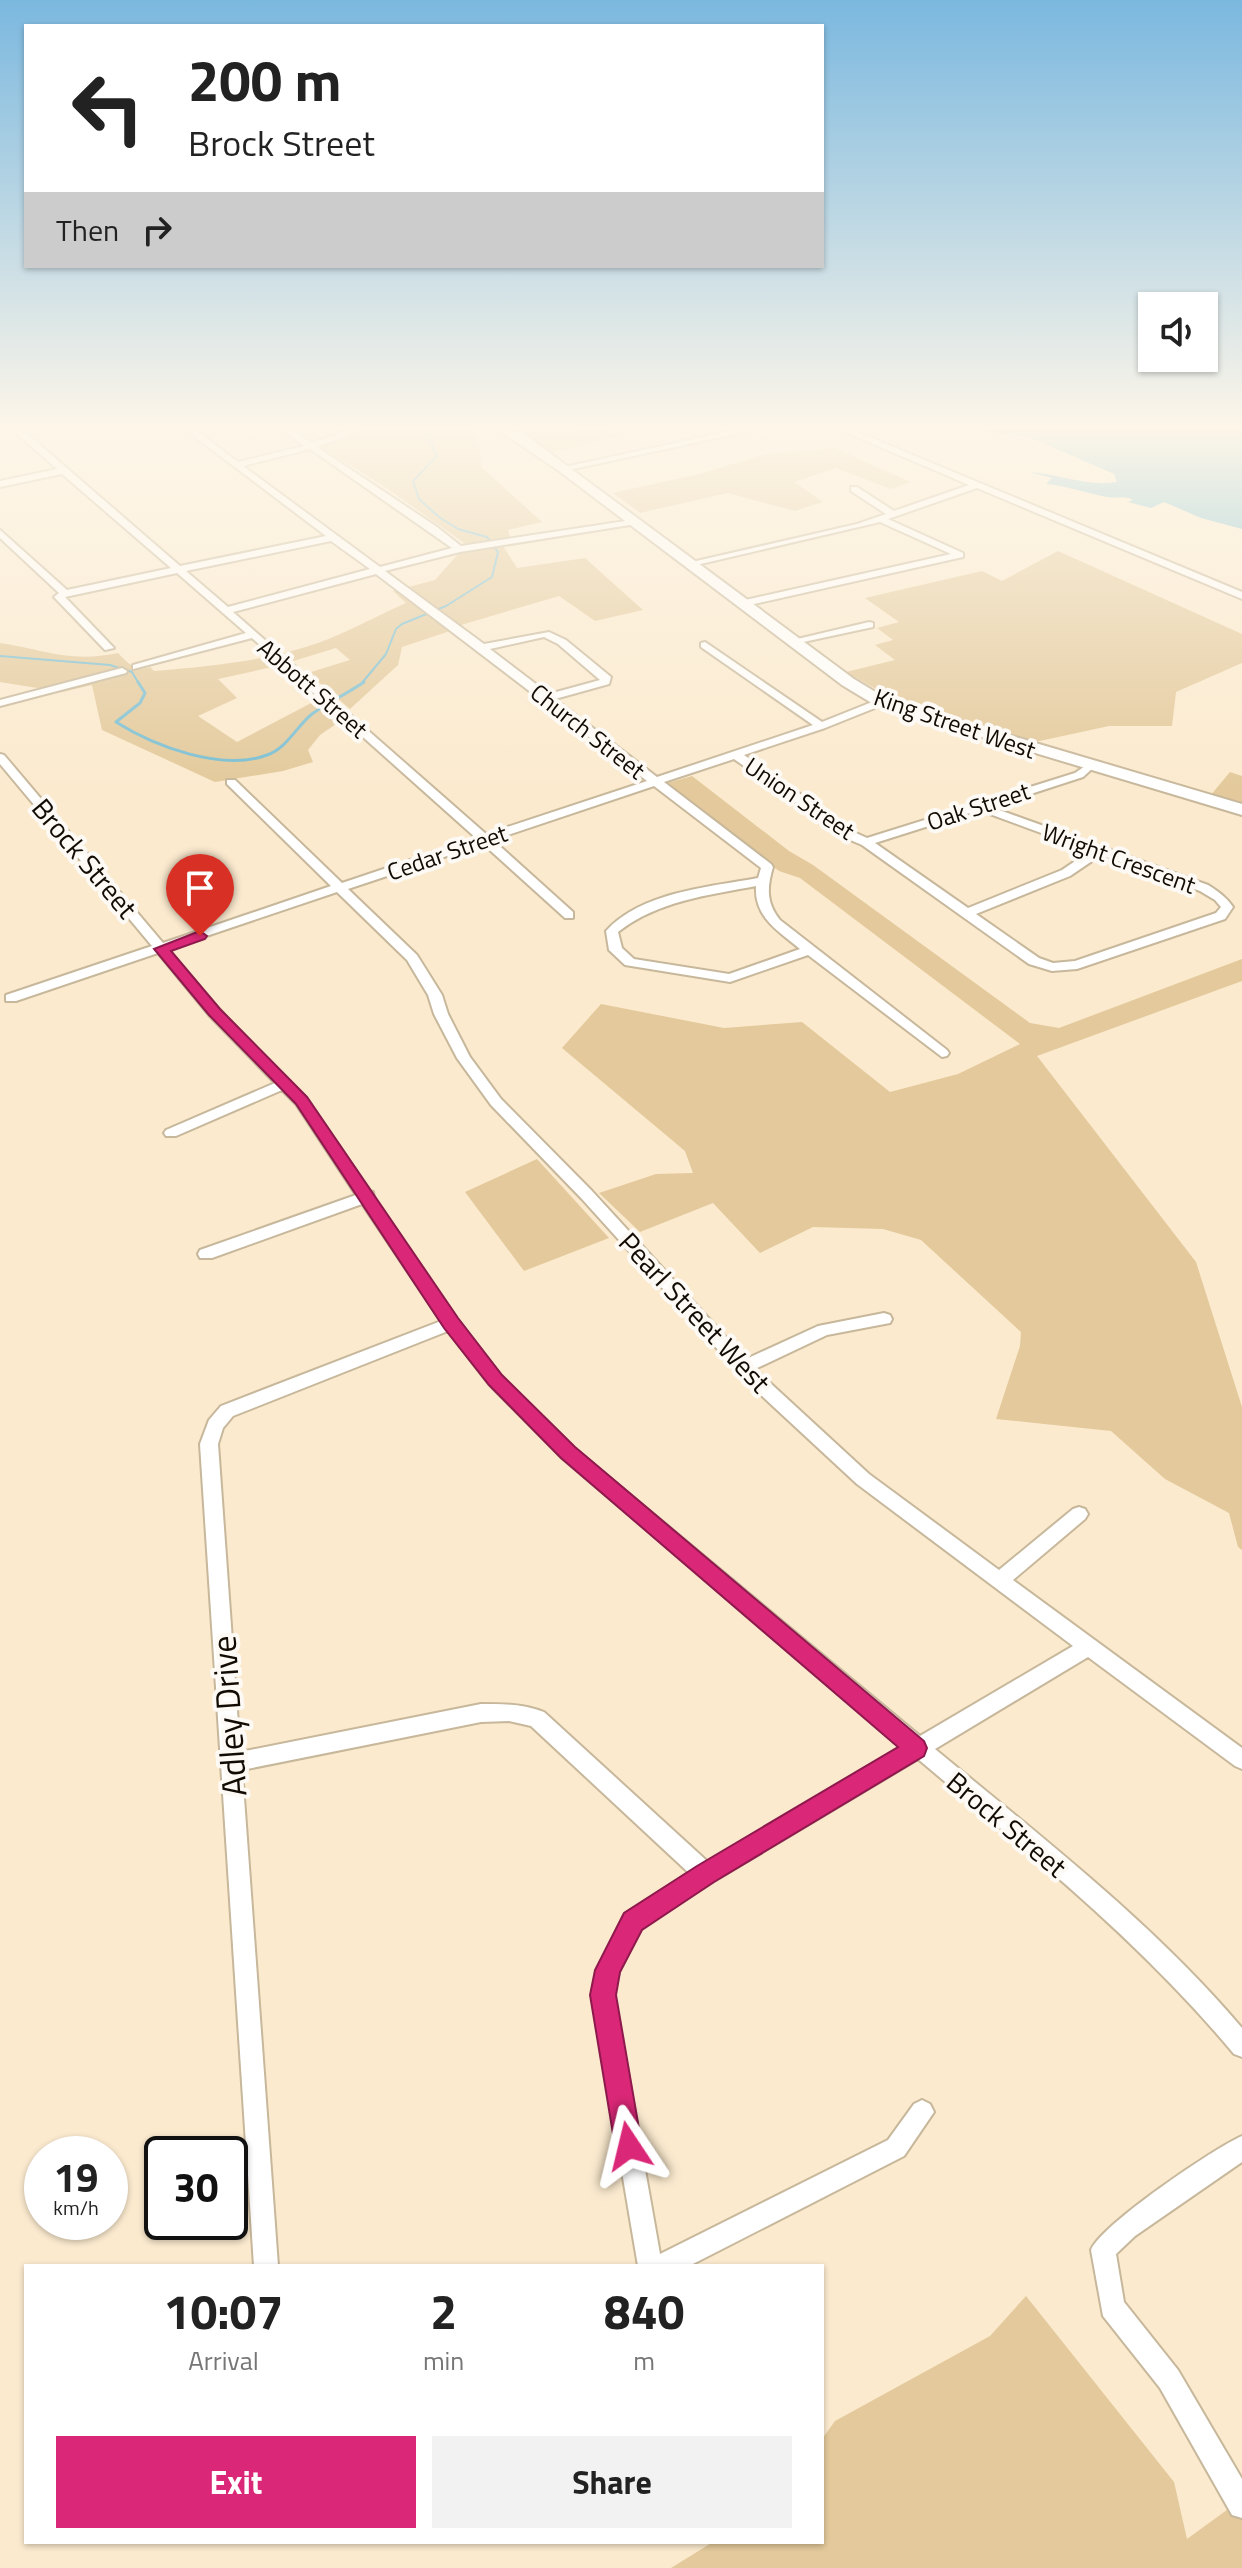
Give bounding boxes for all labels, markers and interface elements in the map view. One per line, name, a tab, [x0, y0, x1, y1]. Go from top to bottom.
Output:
text: 200 m	[188, 38, 341, 123]
icon: left	[56, 56, 160, 160]
text: Brock Street	[188, 115, 375, 170]
text: Then	[56, 207, 119, 253]
icon: right	[135, 208, 179, 252]
map controls	[1138, 292, 1218, 372]
button: sound	[1138, 292, 1218, 372]
street label: Abbott Street	[250, 630, 377, 747]
street label: Church Street	[523, 675, 654, 788]
street label: King Street West	[869, 678, 1041, 768]
street label: Union Street	[738, 748, 863, 849]
street label: Oak Street	[922, 772, 1035, 840]
street label: Brock Street	[22, 788, 148, 928]
street label: Wright Crescent	[1037, 813, 1201, 903]
street label: Cedar Street	[382, 814, 513, 889]
pin	[166, 854, 234, 936]
icon: arrive	[178, 866, 222, 910]
street label: Pearl Street West	[609, 1222, 781, 1402]
street label: Adley Drive	[196, 1634, 260, 1798]
street label: Brock Street	[937, 1761, 1077, 1887]
position arrow	[587, 2104, 671, 2188]
speed limit sign: 30	[144, 2136, 248, 2240]
text: 19	[54, 2147, 98, 2208]
text: km/h	[53, 2192, 99, 2223]
text: 10:07	[164, 2275, 283, 2348]
text: 2	[430, 2275, 457, 2348]
text: 840	[604, 2275, 684, 2348]
text: Arrival	[188, 2341, 259, 2380]
text: min	[423, 2341, 464, 2380]
text: m	[633, 2341, 655, 2380]
button: Exit	[56, 2436, 416, 2528]
button: Share	[432, 2436, 792, 2528]

